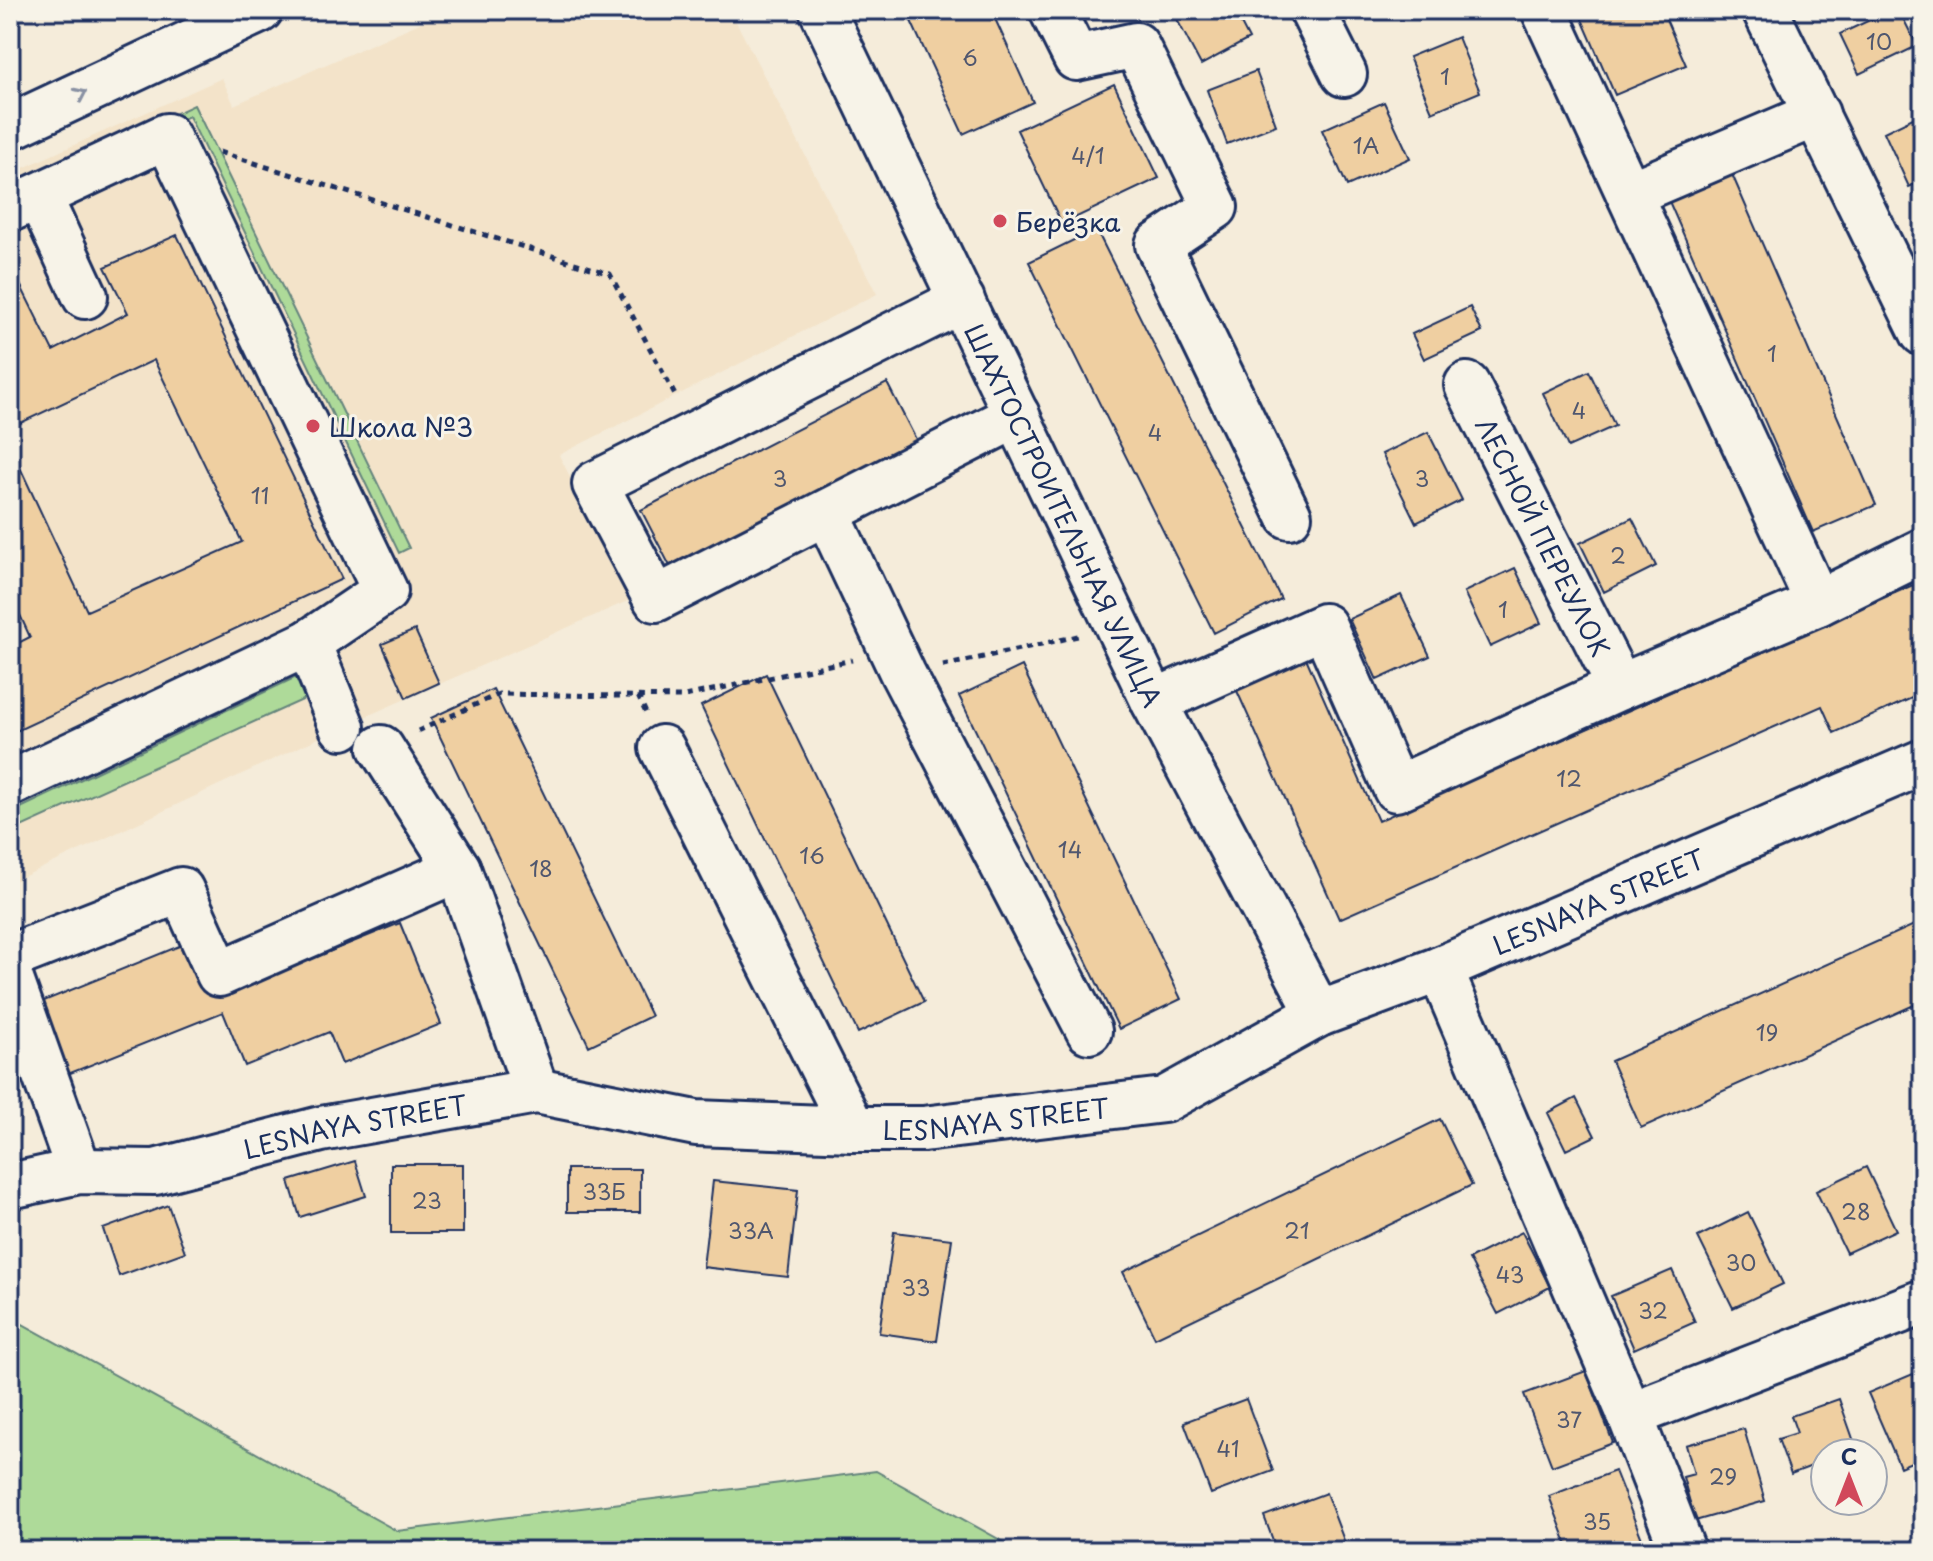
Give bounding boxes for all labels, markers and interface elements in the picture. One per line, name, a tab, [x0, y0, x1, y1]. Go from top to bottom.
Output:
house number: 10	[1866, 24, 1892, 57]
house number: 6	[962, 40, 978, 73]
house number: 1	[1440, 59, 1450, 92]
one-way arrow	[72, 88, 87, 104]
house number: 1А	[1353, 128, 1380, 161]
house number: 4/1	[1071, 138, 1105, 171]
place label: Берёзка	[1016, 202, 1121, 241]
marker: Берёзка	[991, 212, 1009, 230]
street label: ШАХТОСТРОИТЕЛЬНАЯ УЛИЦА	[956, 317, 1173, 713]
house number: 1	[1767, 336, 1777, 369]
house number: 4	[1572, 393, 1586, 426]
place label: Школа №3	[329, 407, 473, 446]
street label: ЛЕСНОЙ ПЕРЕУЛОК	[1467, 410, 1621, 663]
house number: 4	[1148, 415, 1162, 448]
marker: Школа №3	[304, 417, 322, 435]
house number: 3	[773, 461, 787, 494]
house number: 3	[1415, 461, 1429, 494]
house number: 11	[251, 478, 269, 511]
house number: 2	[1610, 538, 1626, 571]
house number: 1	[1498, 592, 1508, 625]
house number: 12	[1556, 761, 1582, 794]
house number: 14	[1058, 832, 1082, 865]
house number: 16	[799, 838, 825, 871]
street label: LESNAYA STREET	[1486, 838, 1711, 964]
house number: 18	[529, 851, 553, 884]
house number: 19	[1756, 1015, 1778, 1048]
street label: LESNAYA STREET	[239, 1084, 470, 1168]
street label: LESNAYA STREET	[883, 1087, 1111, 1149]
house number: 33Б	[582, 1174, 626, 1207]
house number: 23	[412, 1183, 442, 1216]
house number: 28	[1841, 1194, 1871, 1227]
house number: 33А	[728, 1213, 774, 1246]
house number: 21	[1284, 1213, 1310, 1246]
house number: 30	[1726, 1245, 1756, 1278]
house number: 43	[1496, 1257, 1524, 1290]
house number: 33	[902, 1270, 930, 1303]
house number: 32	[1638, 1293, 1668, 1326]
house number: 37	[1556, 1402, 1582, 1435]
house number: 41	[1216, 1431, 1240, 1464]
north arrow	[1809, 1437, 1889, 1517]
text: С	[1841, 1439, 1857, 1472]
house number: 29	[1709, 1459, 1737, 1492]
house number: 35	[1583, 1504, 1611, 1537]

